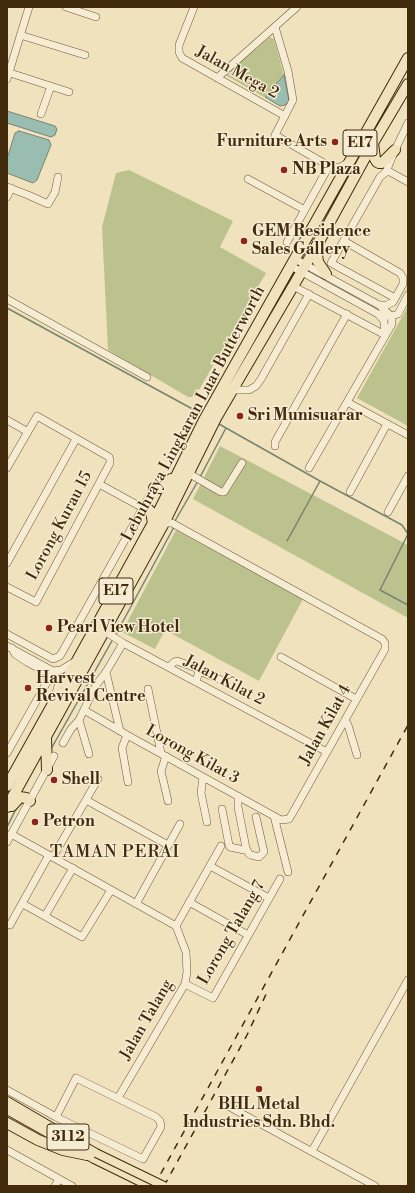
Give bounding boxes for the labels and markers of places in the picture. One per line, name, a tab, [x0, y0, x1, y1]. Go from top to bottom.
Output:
place label: Furniture Arts	[217, 132, 327, 152]
marker: Furniture Arts	[330, 137, 340, 147]
place label: NB Plaza	[292, 160, 361, 180]
marker: NB Plaza	[279, 165, 289, 175]
place label: GEM Residence Sales Gallery	[252, 222, 371, 260]
marker: GEM Residence Sales Gallery	[239, 236, 249, 246]
place label: Sri Munisuarar	[248, 406, 363, 426]
marker: Sri Munisuarar	[235, 411, 245, 421]
place label: Pearl View Hotel	[57, 618, 180, 638]
marker: Pearl View Hotel	[44, 623, 54, 633]
place label: Harvest Revival Centre	[36, 669, 146, 707]
marker: Harvest Revival Centre	[23, 683, 33, 693]
place label: Shell	[62, 770, 100, 790]
marker: Shell	[49, 775, 59, 785]
place label: Petron	[43, 812, 95, 832]
marker: Petron	[30, 817, 40, 827]
marker: BHL Metal Industries Sdn. Bhd.	[254, 1084, 264, 1094]
place label: BHL Metal Industries Sdn. Bhd.	[183, 1095, 335, 1133]

